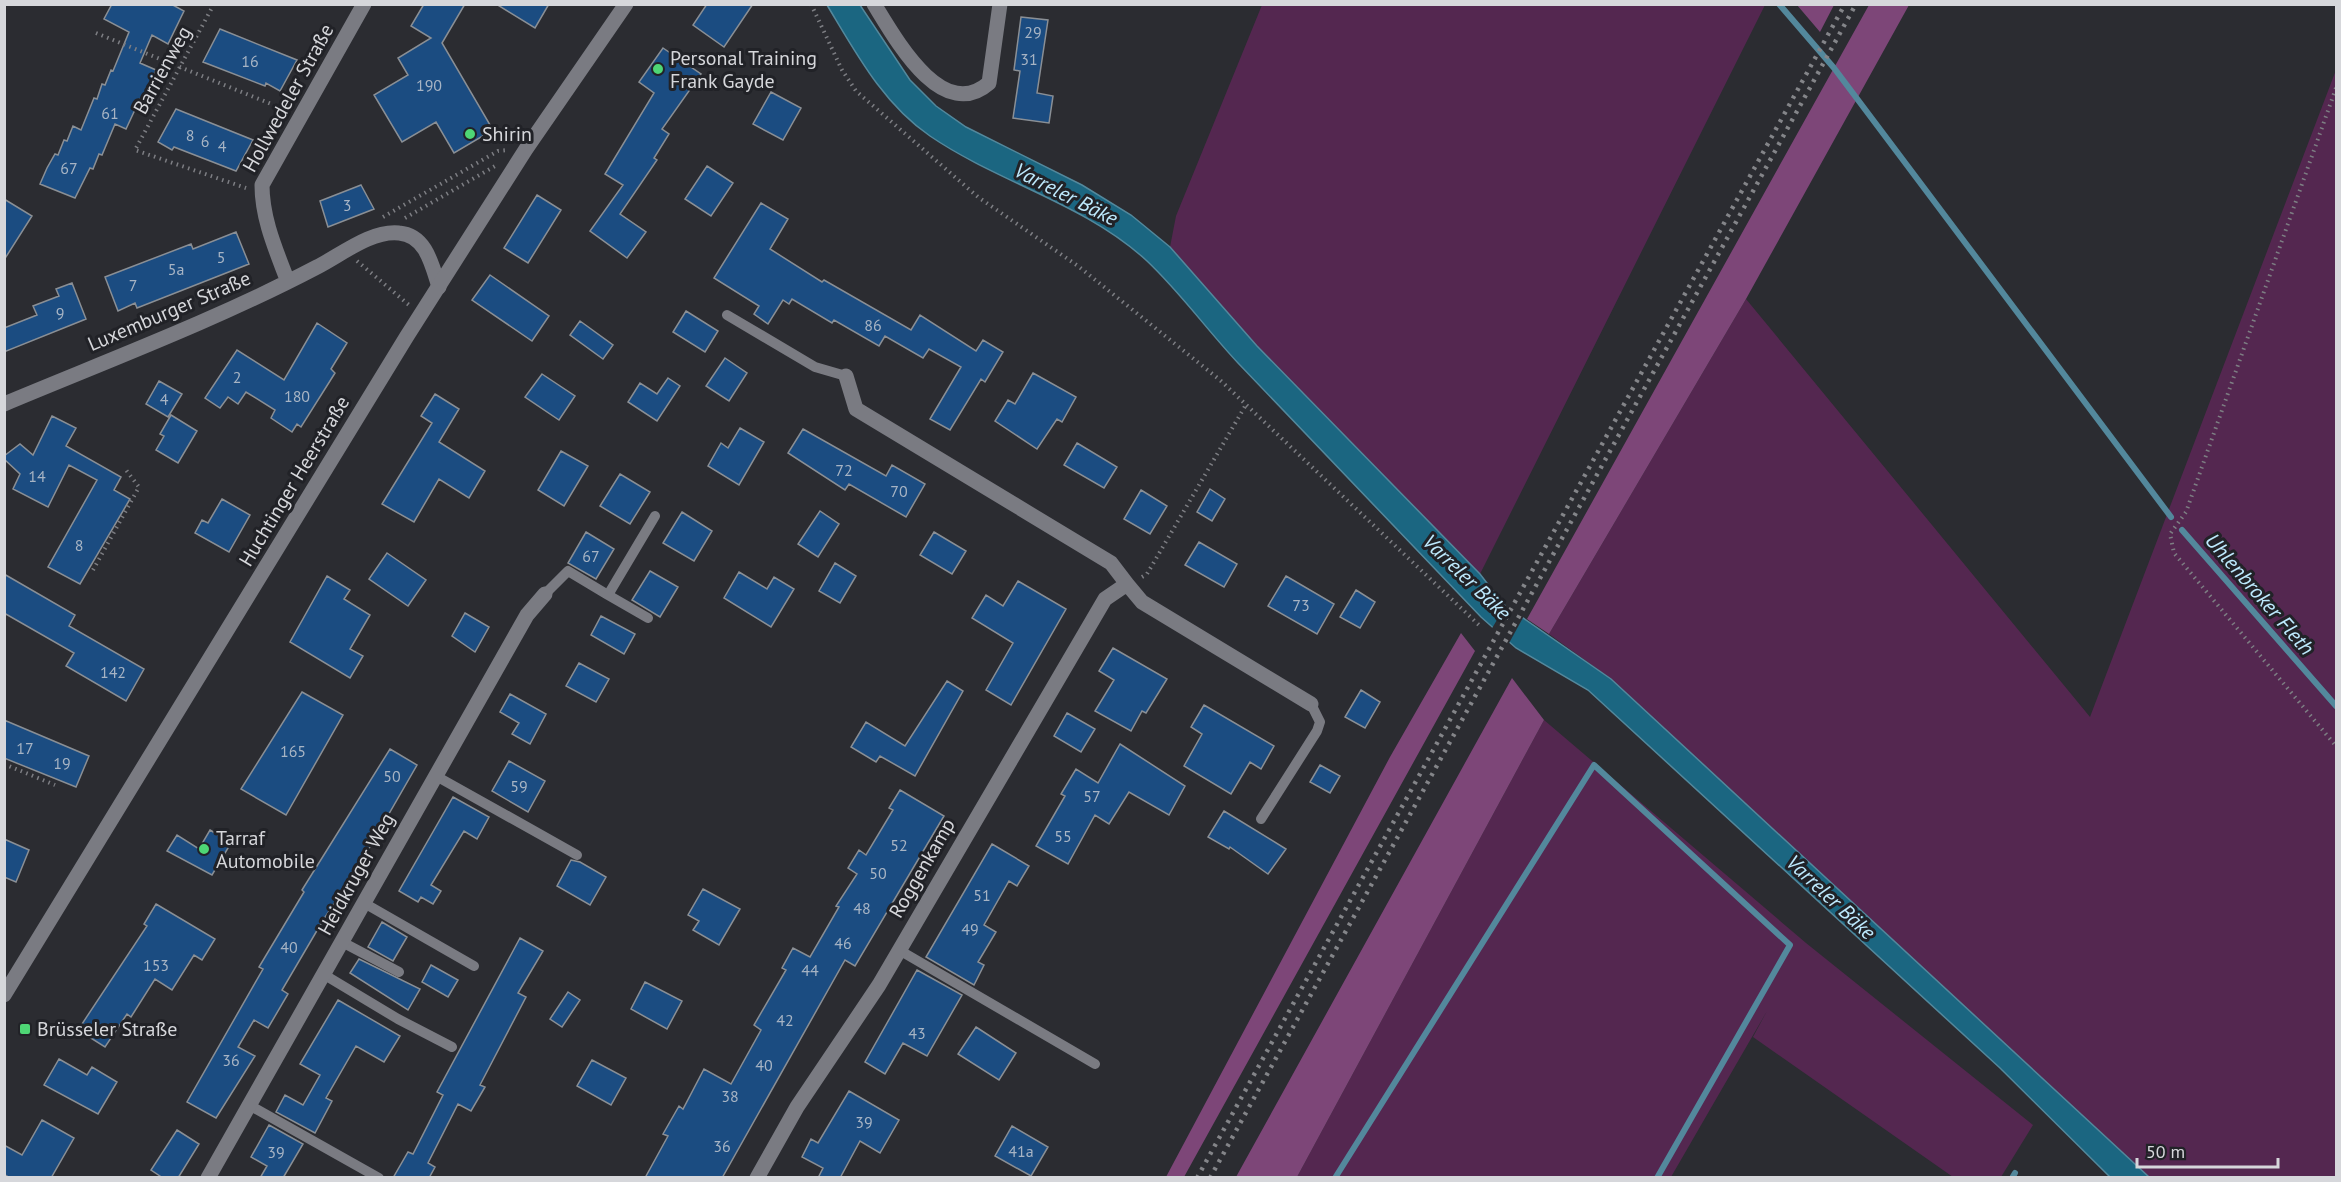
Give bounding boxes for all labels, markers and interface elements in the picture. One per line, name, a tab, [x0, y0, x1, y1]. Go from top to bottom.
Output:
street label: Hollwedeler Straße	[236, 19, 340, 177]
street label: Barrienweg	[127, 21, 197, 119]
house number: 29	[1024, 22, 1042, 42]
place label: Personal Training Frank Gayde	[670, 45, 817, 94]
house number: 31	[1020, 49, 1038, 69]
house number: 16	[241, 51, 259, 71]
marker: Personal Training Frank Gayde	[651, 62, 665, 76]
house number: 190	[416, 75, 442, 95]
house number: 61	[101, 103, 119, 123]
place label: Shirin	[482, 121, 532, 147]
house number: 8	[186, 125, 194, 145]
marker: Shirin	[463, 127, 477, 141]
house number: 6	[201, 131, 209, 151]
house number: 4	[218, 136, 227, 156]
water label: Varreler Bäke	[1010, 156, 1123, 232]
house number: 67	[60, 158, 78, 178]
house number: 3	[343, 195, 351, 215]
house number: 5	[217, 247, 225, 267]
house number: 5a	[168, 259, 184, 279]
street label: Luxemburger Straße	[84, 265, 254, 357]
house number: 7	[129, 275, 137, 295]
house number: 9	[56, 303, 64, 323]
house number: 86	[864, 315, 882, 335]
house number: 2	[233, 367, 241, 387]
house number: 180	[284, 386, 310, 406]
house number: 4	[160, 389, 169, 409]
street label: Huchtinger Heerstraße	[233, 391, 355, 571]
house number: 72	[835, 460, 853, 480]
house number: 14	[28, 466, 46, 486]
house number: 70	[890, 481, 908, 501]
water label: Uhlenbroker Fleth	[2200, 527, 2320, 661]
water label: Varreler Bäke	[1417, 528, 1517, 626]
house number: 8	[75, 535, 83, 555]
house number: 67	[582, 546, 600, 566]
house number: 73	[1292, 595, 1310, 615]
house number: 142	[100, 662, 126, 682]
house number: 17	[16, 738, 34, 758]
house number: 165	[280, 741, 306, 761]
house number: 19	[53, 753, 71, 773]
house number: 50	[383, 766, 401, 786]
house number: 59	[510, 776, 528, 796]
house number: 57	[1083, 786, 1101, 806]
street label: Heidkruger Weg	[312, 808, 400, 940]
street label: Roggenkamp	[883, 814, 961, 922]
place label: Tarraf Automobile	[216, 825, 315, 874]
house number: 55	[1054, 826, 1072, 846]
house number: 52	[890, 835, 908, 855]
marker: Tarraf Automobile	[197, 842, 211, 856]
water label: Varreler Bäke	[1781, 849, 1882, 945]
house number: 50	[869, 863, 887, 883]
house number: 51	[973, 885, 991, 905]
house number: 48	[853, 898, 871, 918]
house number: 49	[961, 919, 979, 939]
house number: 46	[834, 933, 852, 953]
house number: 40	[280, 937, 298, 957]
house number: 153	[143, 955, 169, 975]
house number: 44	[801, 960, 819, 980]
house number: 42	[776, 1010, 794, 1030]
place label: Brüsseler Straße	[37, 1016, 178, 1042]
marker: Brüsseler Straße	[18, 1022, 32, 1036]
house number: 43	[908, 1023, 926, 1043]
house number: 36	[222, 1050, 240, 1070]
house number: 40	[755, 1055, 773, 1075]
house number: 38	[721, 1086, 739, 1106]
house number: 39	[855, 1112, 873, 1132]
scale bar	[2137, 1131, 2278, 1169]
house number: 36	[713, 1136, 731, 1156]
text: 50 m	[2146, 1140, 2185, 1163]
house number: 41a	[1008, 1141, 1034, 1161]
house number: 39	[267, 1142, 285, 1162]

